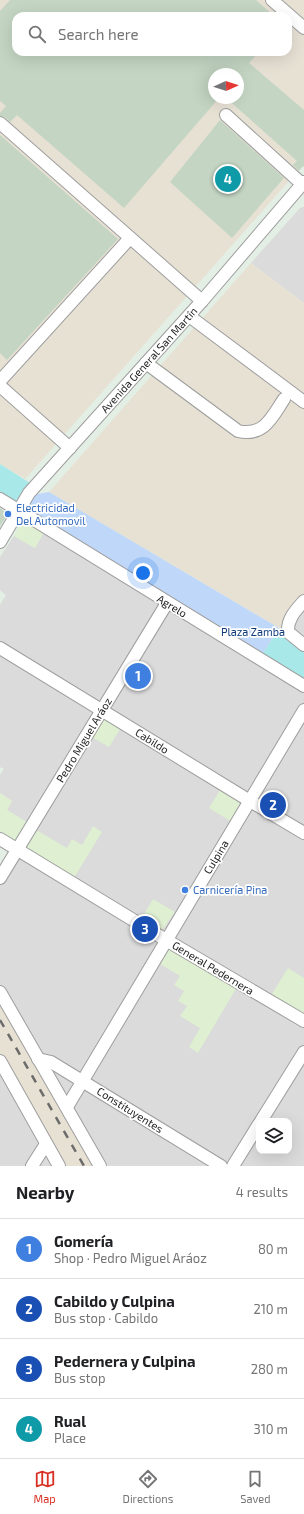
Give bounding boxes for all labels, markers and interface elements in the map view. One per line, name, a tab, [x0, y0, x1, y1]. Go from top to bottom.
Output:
search box	[12, 12, 292, 56]
icon: search	[26, 23, 48, 45]
text: Search here	[58, 25, 139, 43]
north arrow	[208, 68, 244, 104]
pin: 4	[215, 164, 241, 194]
street label: Avenida General San Martín	[98, 304, 200, 415]
place label: Electricidad Del Automovil	[16, 501, 86, 527]
marker: Electricidad Del Automovil	[3, 509, 13, 519]
your location	[133, 563, 153, 583]
street label: Agrelo	[155, 592, 190, 620]
park label: Plaza Zamba	[221, 625, 285, 638]
pin: 1	[125, 661, 151, 691]
street label: Pedro Miguel Aráoz	[53, 695, 114, 785]
street label: Cabildo	[133, 725, 171, 756]
pin: 2	[260, 790, 286, 820]
street label: Culpina	[200, 837, 231, 876]
place label: Carnicería Pina	[193, 883, 267, 896]
marker: Carnicería Pina	[180, 885, 190, 895]
pin: 3	[132, 914, 158, 944]
street label: General Pedernera	[170, 938, 256, 997]
street label: Constituyentes	[95, 1084, 166, 1135]
map controls	[256, 1118, 292, 1154]
button: layers	[256, 1118, 292, 1154]
text: Nearby	[16, 1182, 74, 1202]
text: 4 results	[236, 1184, 288, 1200]
text: Gomería	[54, 1232, 113, 1250]
text: 1	[26, 1241, 32, 1257]
text: 80 m	[258, 1241, 288, 1257]
text: Shop · Pedro Miguel Aráoz	[54, 1250, 207, 1266]
text: Cabildo y Culpina	[54, 1292, 175, 1310]
text: 2	[25, 1301, 33, 1317]
text: 210 m	[253, 1301, 288, 1317]
text: Bus stop · Cabildo	[54, 1310, 158, 1326]
text: Pedernera y Culpina	[54, 1352, 196, 1370]
text: 3	[25, 1361, 33, 1377]
text: 280 m	[251, 1361, 288, 1377]
text: Bus stop	[54, 1370, 105, 1386]
text: Rual	[54, 1412, 86, 1430]
text: 4	[25, 1421, 33, 1437]
text: 310 m	[253, 1421, 288, 1437]
text: Place	[54, 1430, 86, 1446]
tab: Map	[34, 1468, 56, 1505]
tab: Directions	[123, 1468, 173, 1505]
tab: Saved	[240, 1468, 271, 1505]

